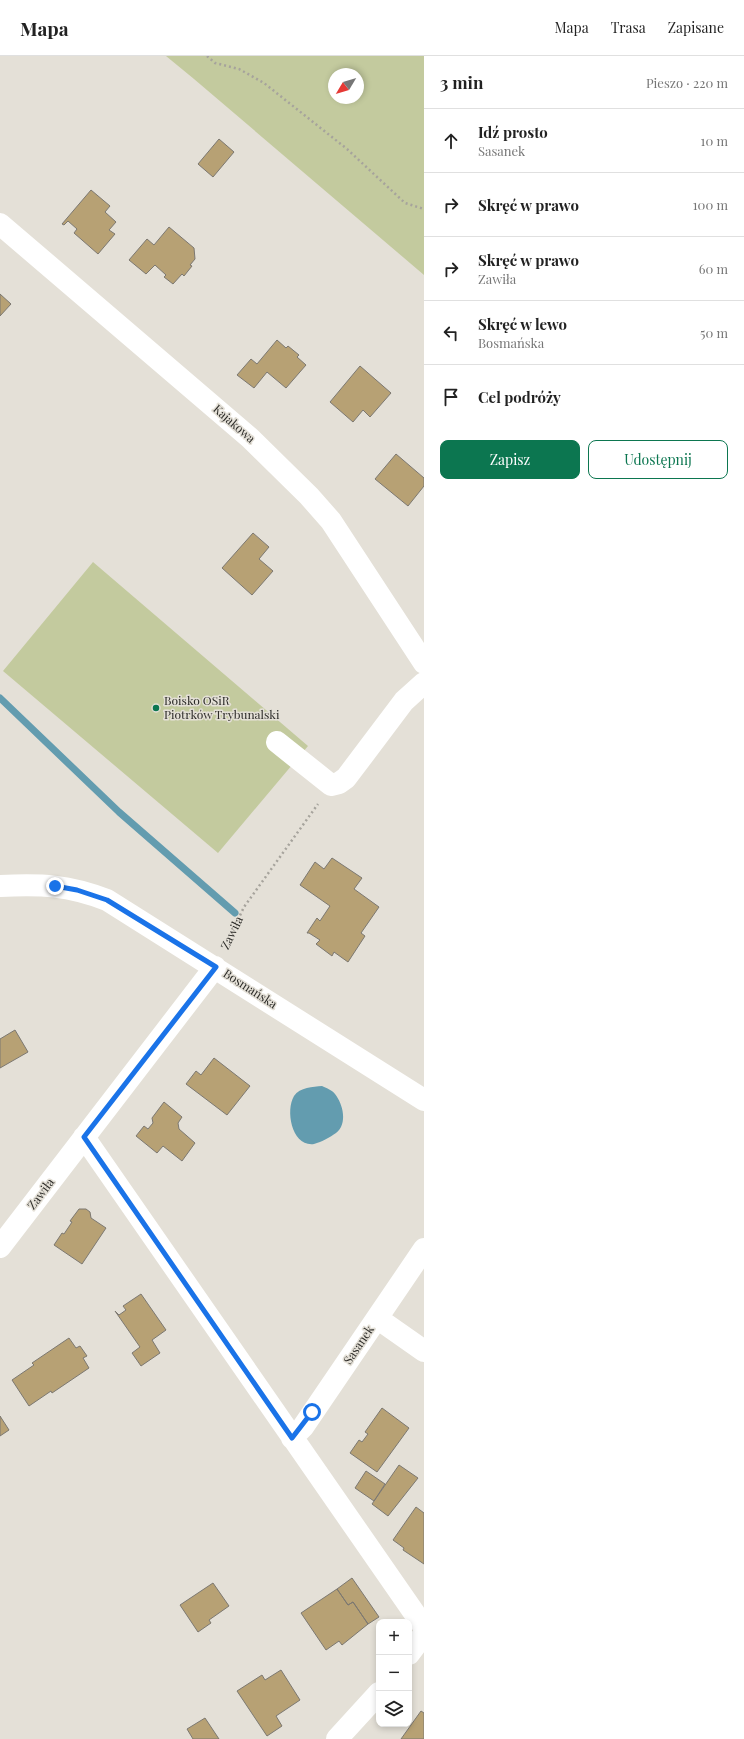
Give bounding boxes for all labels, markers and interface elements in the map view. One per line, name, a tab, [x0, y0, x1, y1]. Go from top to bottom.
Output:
text: Mapa	[20, 15, 69, 41]
text: Mapa	[554, 18, 589, 37]
text: Trasa	[611, 18, 646, 37]
text: Zapisane	[668, 18, 724, 37]
north arrow	[328, 68, 364, 104]
text: 3 min	[440, 71, 483, 93]
text: Pieszo · 220 m	[646, 74, 728, 91]
text: Idź prosto	[478, 122, 548, 142]
icon: ahead	[440, 130, 462, 152]
text: 10 m	[701, 132, 728, 149]
text: Sasanek	[478, 142, 525, 159]
icon: right	[440, 194, 462, 216]
text: Skręć w prawo	[478, 195, 579, 215]
text: 100 m	[693, 196, 728, 213]
text: Skręć w prawo	[478, 250, 579, 270]
icon: right	[440, 258, 462, 280]
text: 60 m	[699, 260, 728, 277]
text: Zawiła	[478, 270, 516, 287]
text: Skręć w lewo	[478, 314, 567, 334]
icon: left	[440, 322, 462, 344]
text: 50 m	[700, 324, 728, 341]
text: Bosmańska	[478, 334, 544, 351]
icon: arrive	[440, 386, 462, 408]
text: Cel podróży	[478, 387, 561, 407]
street label: Kajakowa	[210, 401, 259, 446]
button: Zapisz	[440, 440, 580, 479]
button: Udostępnij	[588, 440, 728, 479]
place label: Boisko OSiR Piotrków Trybunalski	[164, 692, 280, 722]
marker: Boisko OSiR Piotrków Trybunalski	[151, 703, 161, 713]
route end	[46, 877, 64, 895]
street label: Zawiła	[216, 913, 246, 952]
street label: Bosmańska	[221, 965, 281, 1012]
street label: Zawiła	[23, 1175, 57, 1212]
street label: Sasanek	[339, 1322, 377, 1367]
route start	[303, 1403, 321, 1421]
map controls	[376, 1619, 412, 1727]
button: +	[376, 1619, 412, 1655]
button: −	[376, 1655, 412, 1691]
button: layers	[376, 1691, 412, 1727]

